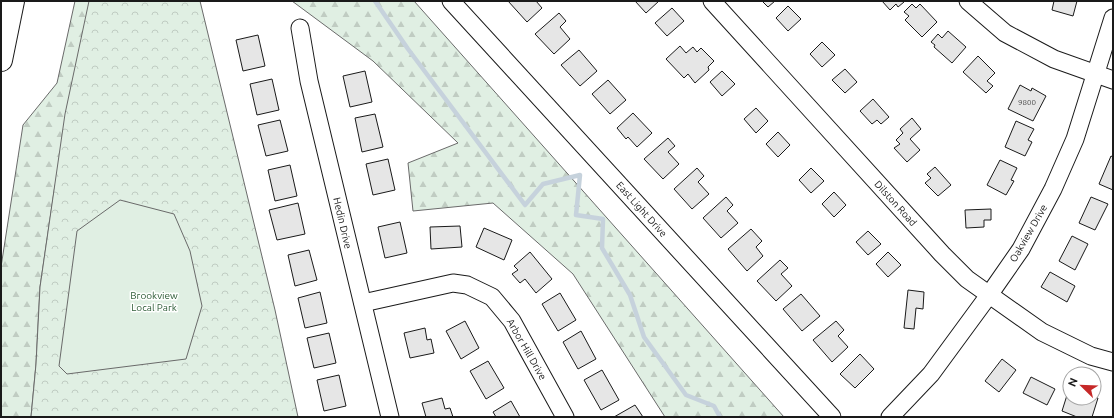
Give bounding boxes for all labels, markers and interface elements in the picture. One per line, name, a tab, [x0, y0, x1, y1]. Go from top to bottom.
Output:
house number: 9800	[1018, 98, 1037, 107]
street label: Dilston Road	[872, 178, 919, 228]
street label: East Light Drive	[614, 180, 669, 239]
street label: Hedin Drive	[331, 196, 354, 250]
street label: Oakview Drive	[1008, 203, 1049, 264]
park label: Brookview Local Park	[130, 290, 178, 313]
street label: Arbor Hill Drive	[505, 317, 548, 382]
north arrow	[1062, 366, 1102, 406]
text: N	[1066, 376, 1080, 388]

